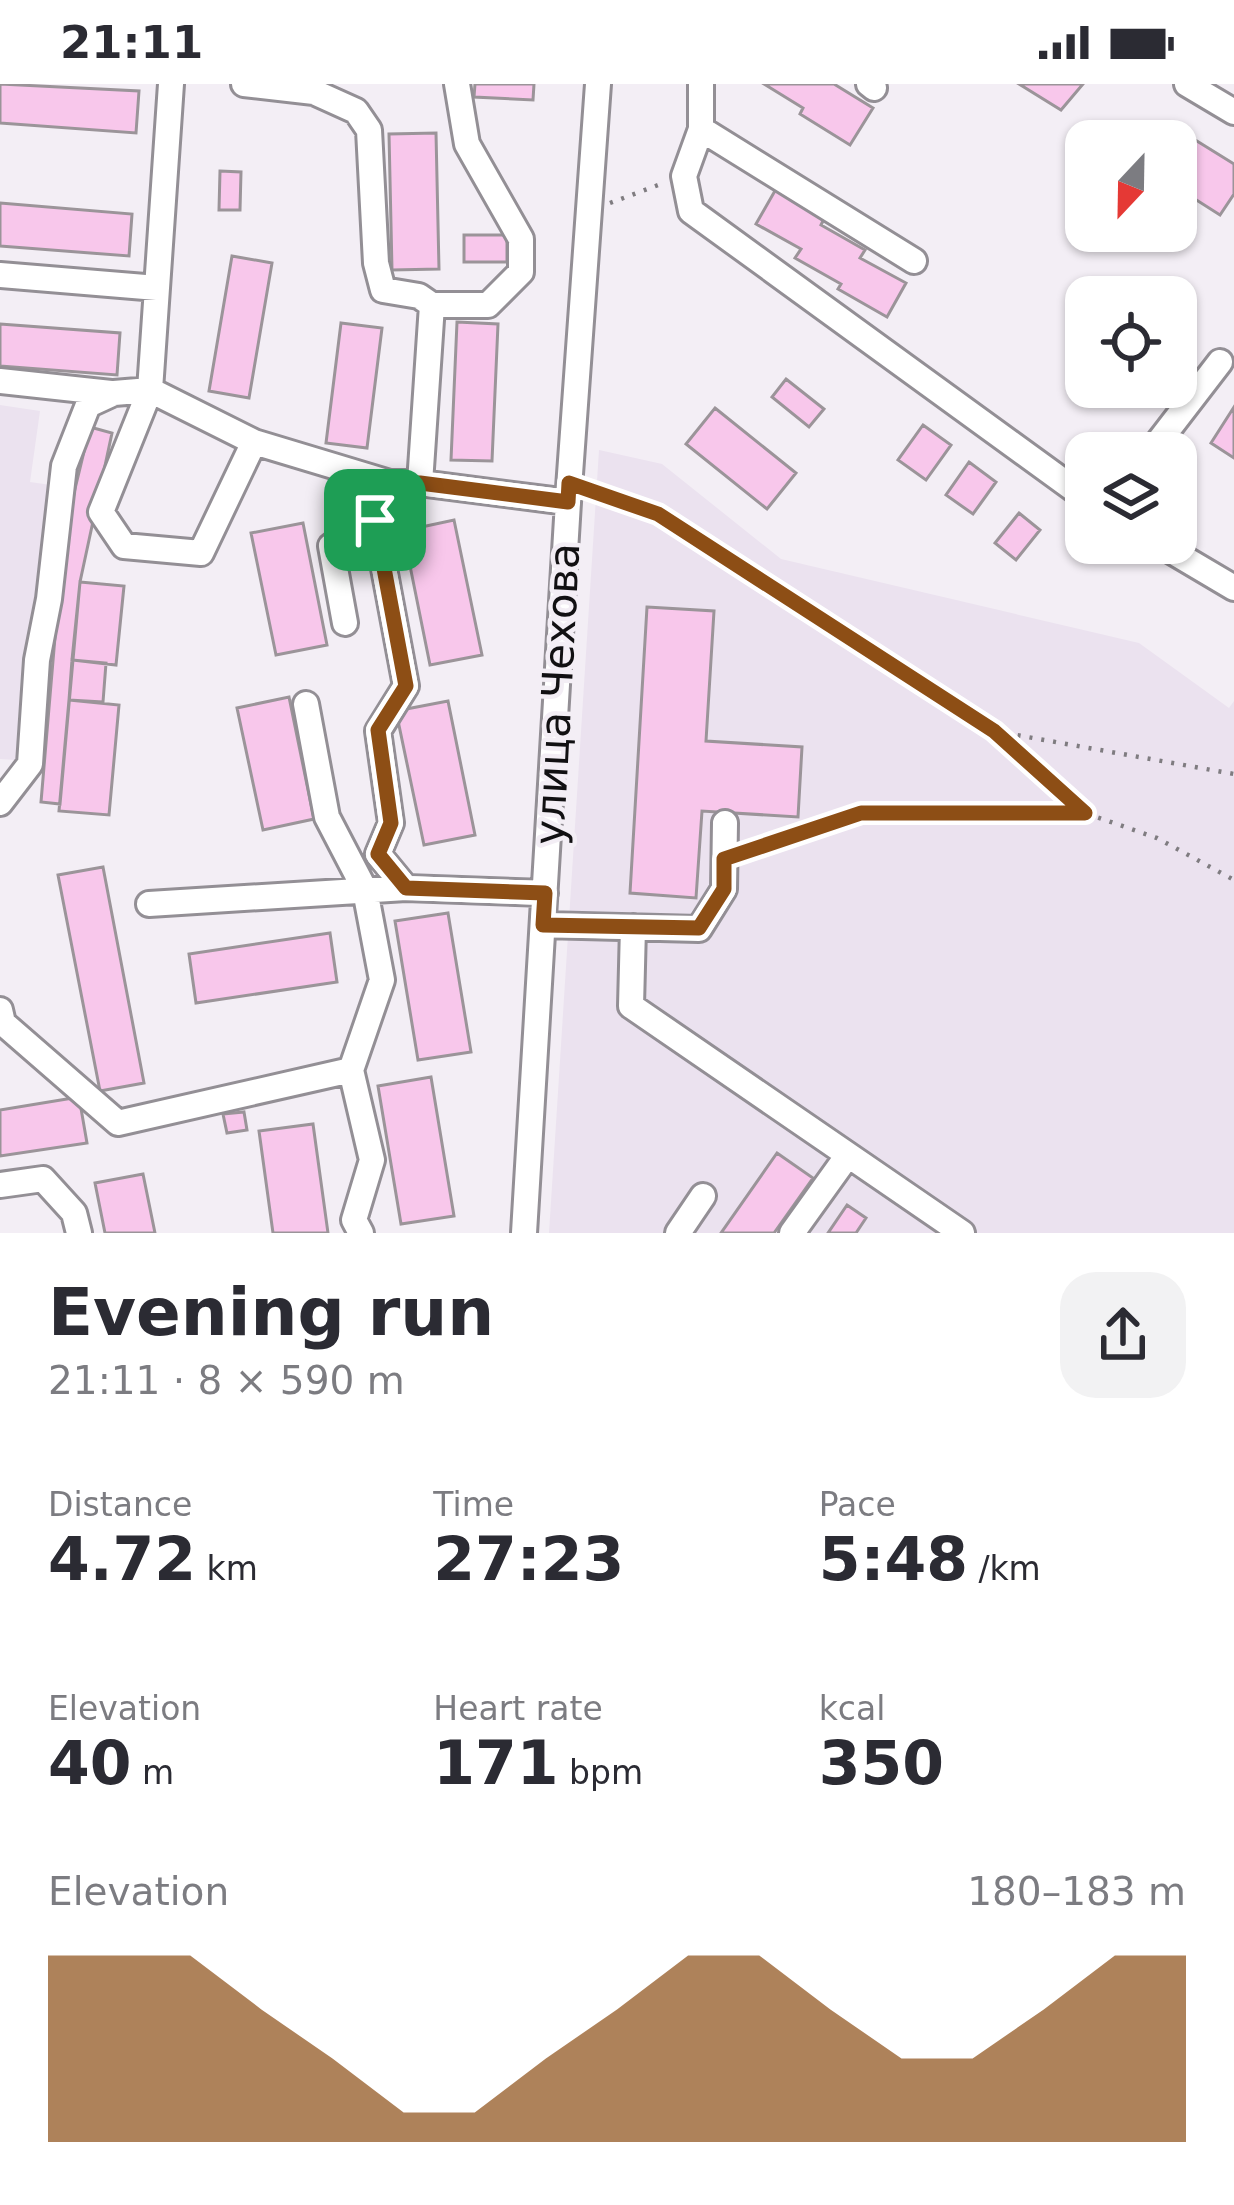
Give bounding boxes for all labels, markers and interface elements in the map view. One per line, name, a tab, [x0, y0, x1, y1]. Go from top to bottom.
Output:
text: 21:11	[60, 16, 203, 69]
north arrow	[1065, 120, 1197, 252]
map controls	[1065, 120, 1197, 564]
button: locate	[1065, 276, 1197, 408]
button: layers	[1065, 432, 1197, 564]
pin	[324, 469, 426, 571]
icon: arrive	[342, 487, 408, 553]
street label: улица Чехова	[525, 542, 589, 846]
button: share	[1060, 1272, 1186, 1398]
text: Evening run	[48, 1274, 494, 1351]
text: 21:11 · 8 × 590 m	[48, 1358, 405, 1403]
text: Distance	[48, 1485, 192, 1524]
text: Time	[433, 1485, 514, 1524]
text: Pace	[819, 1485, 896, 1524]
text: 4.72	[48, 1524, 196, 1594]
text: 27:23	[433, 1524, 624, 1594]
text: 5:48	[819, 1524, 968, 1594]
text: km	[196, 1549, 258, 1588]
text: /km	[968, 1549, 1041, 1588]
text: Elevation	[48, 1689, 201, 1728]
text: Heart rate	[433, 1689, 603, 1728]
text: kcal	[819, 1689, 885, 1728]
text: 40	[48, 1728, 132, 1798]
text: 171	[433, 1728, 559, 1798]
text: 350	[819, 1728, 944, 1798]
text: m	[132, 1753, 174, 1792]
text: bpm	[559, 1753, 643, 1792]
text: Elevation	[48, 1869, 229, 1914]
text: 180–183 m	[967, 1869, 1186, 1914]

